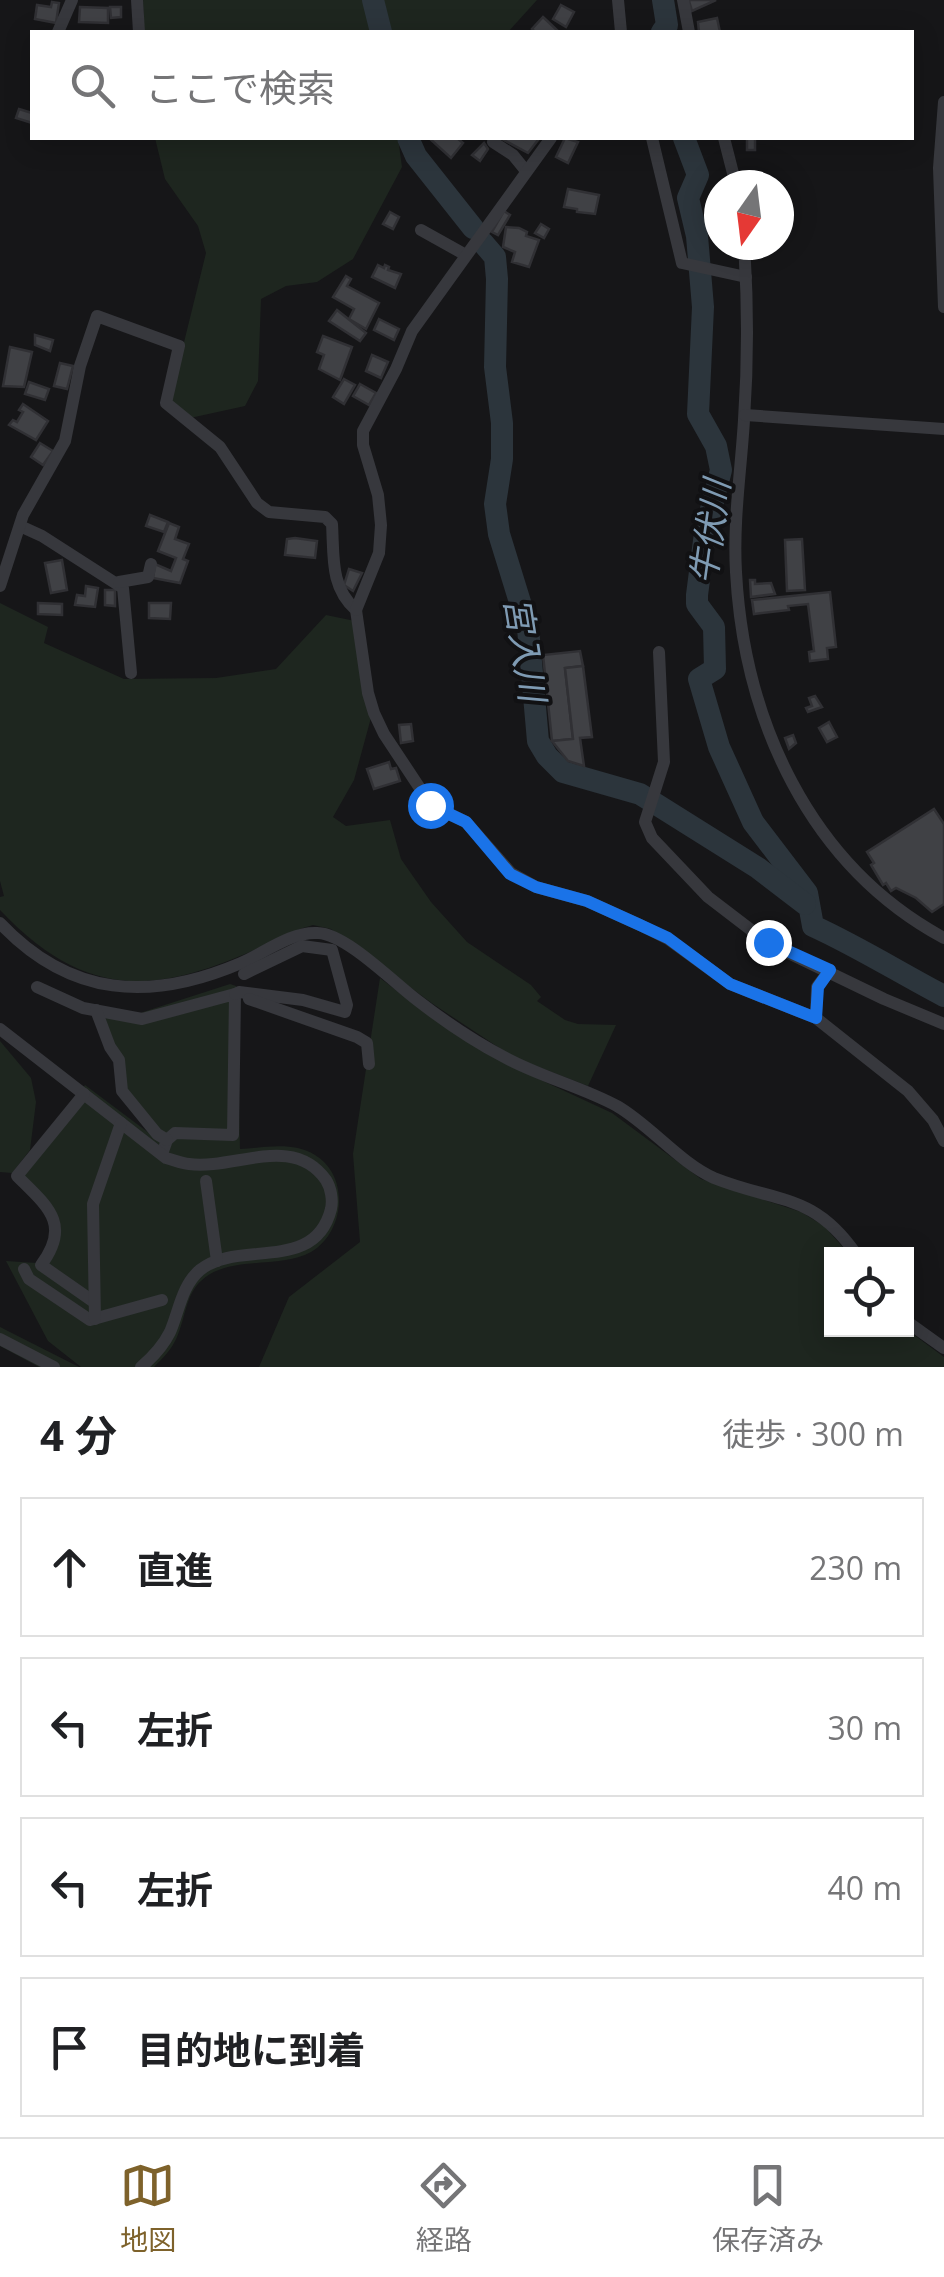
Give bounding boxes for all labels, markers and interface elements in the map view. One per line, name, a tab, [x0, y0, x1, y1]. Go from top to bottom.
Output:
search box	[30, 30, 914, 140]
icon: search	[65, 58, 120, 113]
text: ここで検索	[145, 61, 335, 113]
north arrow	[704, 170, 794, 260]
water label: 牛伏川	[678, 473, 740, 587]
water label: 宮入川	[495, 593, 558, 708]
route start	[408, 783, 454, 829]
route end	[746, 920, 792, 966]
map controls	[824, 1247, 914, 1337]
button: locate	[824, 1247, 914, 1337]
text: 4 分	[40, 1406, 117, 1463]
text: 徒歩 · 300 m	[722, 1412, 904, 1455]
icon: ahead	[42, 1540, 97, 1595]
text: 直進	[137, 1543, 213, 1595]
text: 230 m	[809, 1546, 902, 1589]
icon: left	[42, 1700, 97, 1755]
text: 左折	[137, 1703, 213, 1755]
text: 30 m	[827, 1706, 902, 1749]
icon: left	[42, 1860, 97, 1915]
text: 左折	[137, 1863, 213, 1915]
text: 40 m	[827, 1866, 902, 1909]
icon: arrive	[42, 2020, 97, 2075]
text: 目的地に到着	[137, 2023, 365, 2075]
tab: 地図	[120, 2158, 176, 2258]
tab: 経路	[416, 2158, 472, 2258]
tab: 保存済み	[712, 2158, 824, 2258]

